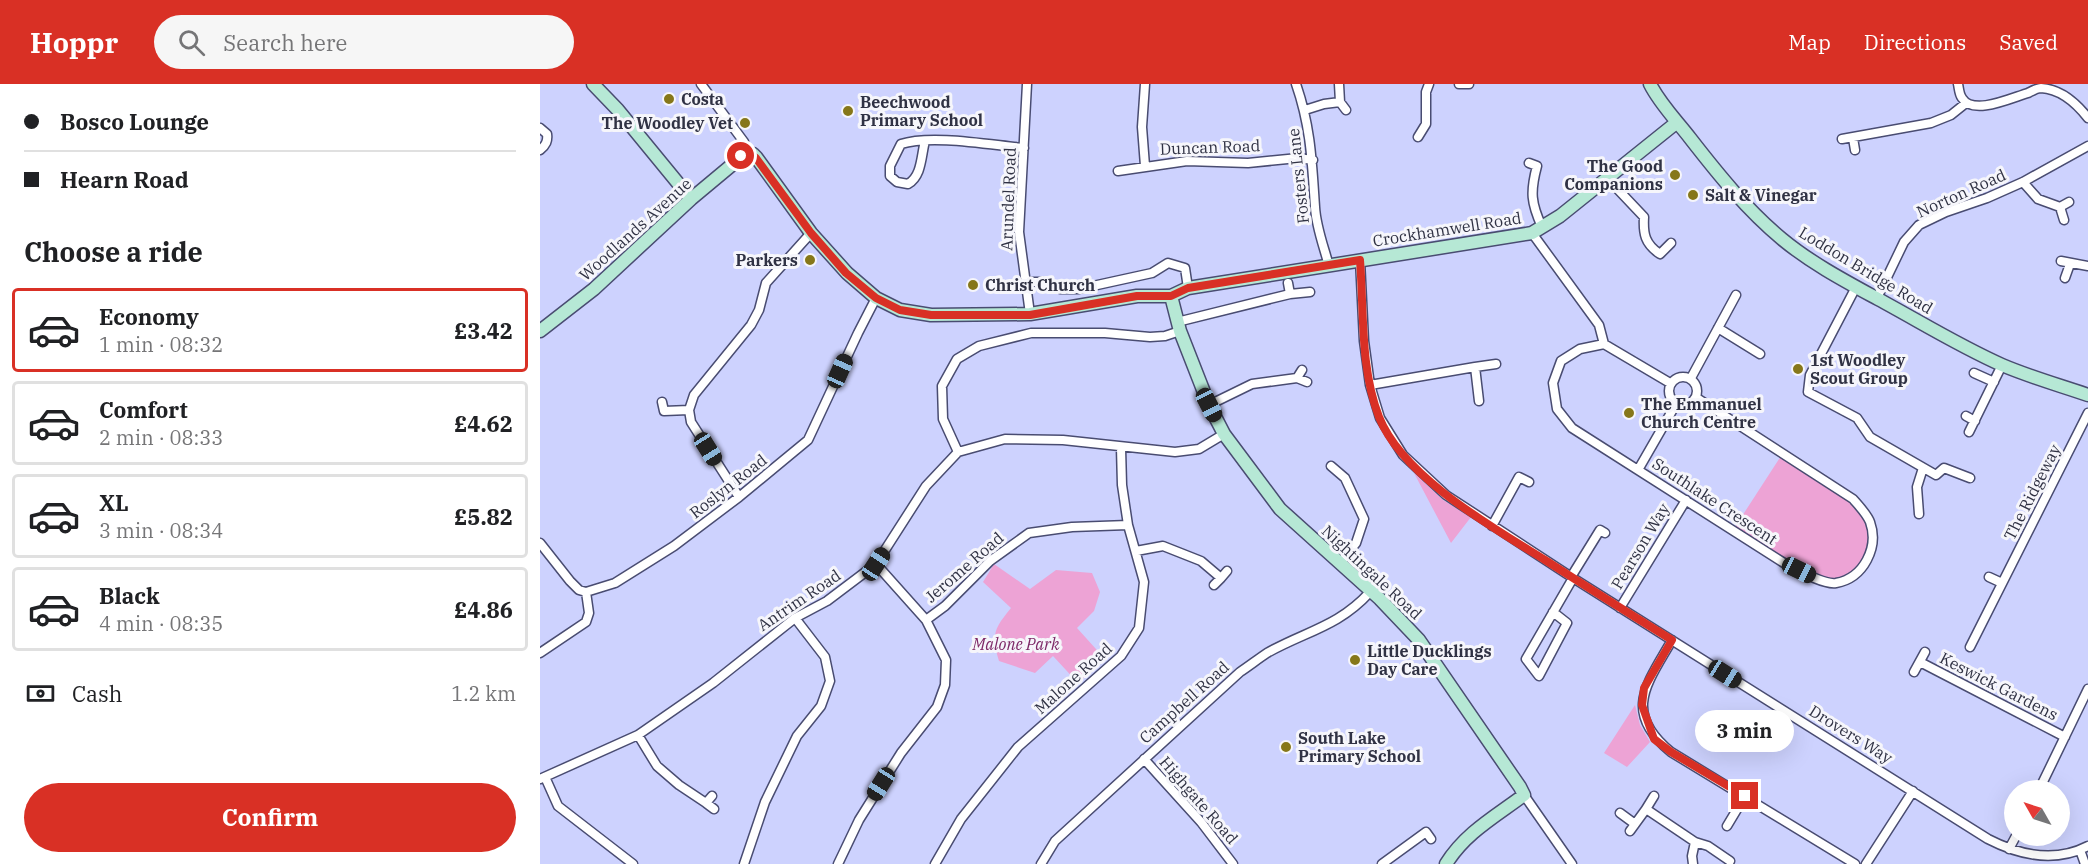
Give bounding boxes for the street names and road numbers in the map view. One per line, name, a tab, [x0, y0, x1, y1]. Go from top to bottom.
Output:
street label: Fosters Lane	[1283, 127, 1313, 225]
street label: Duncan Road	[1159, 135, 1261, 159]
street label: Arundel Road	[996, 147, 1020, 251]
street label: Norton Road	[1913, 164, 2009, 222]
street label: Woodlands Avenue	[575, 173, 695, 285]
street label: Crockhamwell Road	[1371, 207, 1523, 251]
street label: Loddon Bridge Road	[1795, 222, 1937, 318]
street label: The Ridgeway	[1999, 440, 2065, 543]
street label: Roslyn Road	[685, 449, 771, 522]
street label: Southlake Crescent	[1649, 453, 1782, 549]
street label: Pearson Way	[1607, 499, 1674, 593]
street label: Nightingale Road	[1318, 520, 1426, 624]
street label: Jerome Road	[921, 527, 1008, 607]
street label: Antrim Road	[754, 565, 845, 635]
street label: Malone Road	[1030, 638, 1116, 718]
street label: Keswick Gardens	[1937, 648, 2061, 724]
street label: Campbell Road	[1135, 656, 1233, 748]
street label: Drovers Way	[1806, 700, 1897, 768]
street label: Highgate Road	[1155, 752, 1243, 848]

